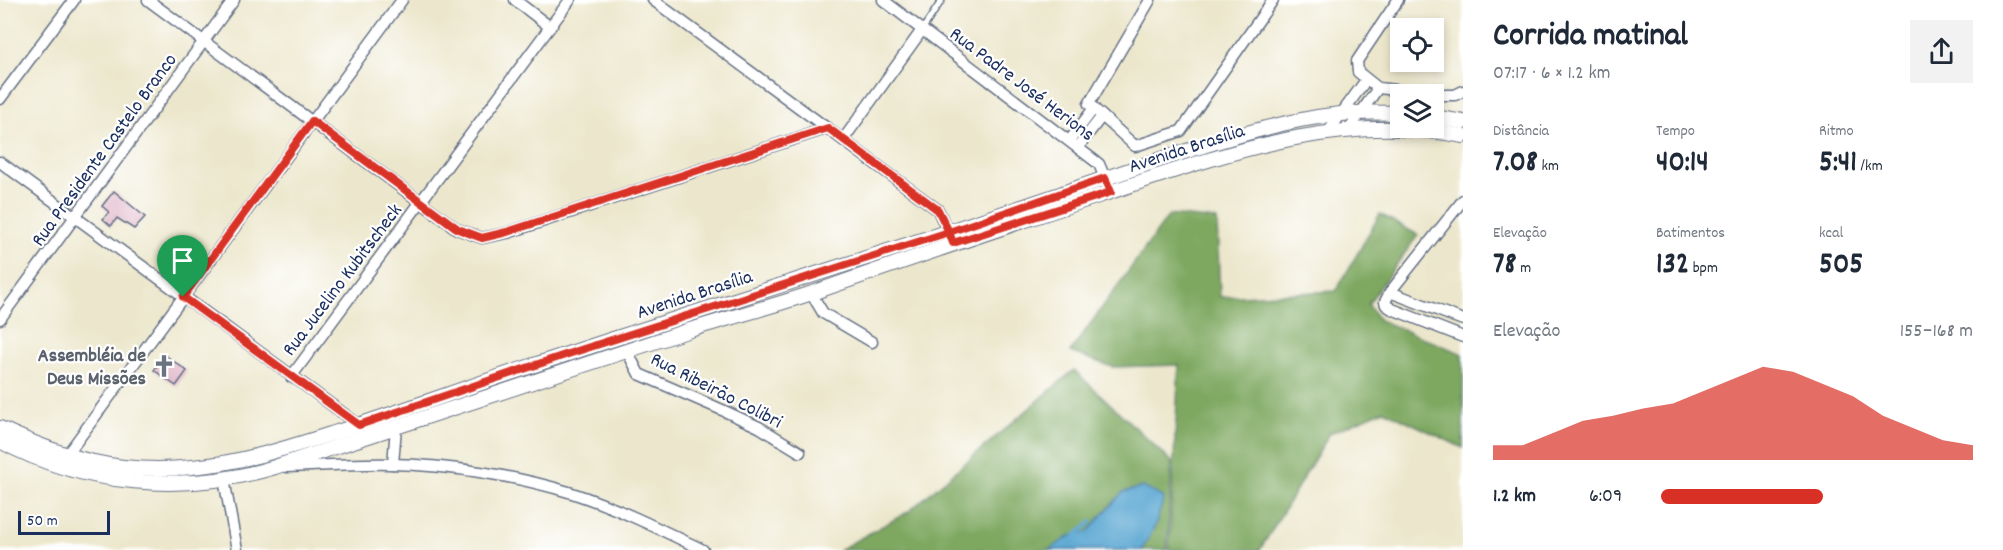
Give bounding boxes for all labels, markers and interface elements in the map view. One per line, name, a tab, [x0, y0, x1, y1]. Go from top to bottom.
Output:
text: Corrida matinal	[1493, 14, 1688, 61]
map controls	[1390, 18, 1444, 138]
button: locate	[1390, 18, 1444, 72]
button: share	[1910, 20, 1973, 83]
street label: Rua Padre José Herions	[943, 21, 1100, 149]
street label: Rua Presidente Castelo Branco	[26, 48, 185, 253]
text: 07:17 · 6 × 1.2 km	[1493, 60, 1610, 88]
button: layers	[1390, 84, 1444, 138]
street label: Avenida Brasília	[1125, 118, 1249, 182]
text: Distância	[1493, 120, 1549, 143]
text: Tempo	[1656, 120, 1695, 143]
text: Ritmo	[1819, 120, 1854, 143]
text: 7.08	[1493, 143, 1538, 186]
text: 40:14	[1656, 143, 1709, 186]
text: 5:41	[1819, 143, 1857, 186]
text: km	[1538, 155, 1559, 178]
text: /km	[1857, 155, 1883, 178]
street label: Rua Jucelino Kubitscheck	[277, 199, 410, 363]
text: Elevação	[1493, 222, 1547, 245]
text: Batimentos	[1656, 222, 1725, 245]
text: kcal	[1819, 222, 1843, 245]
pin	[157, 235, 208, 297]
icon: arrive	[166, 244, 199, 277]
text: 78	[1493, 245, 1517, 288]
text: 132	[1656, 245, 1689, 288]
text: 505	[1819, 245, 1863, 288]
text: m	[1517, 257, 1531, 280]
text: bpm	[1689, 257, 1718, 280]
street label: Avenida Brasília	[633, 264, 757, 328]
text: Elevação	[1493, 318, 1560, 346]
text: 155–168 m	[1900, 318, 1973, 346]
place label: Assembléia de Deus Missões	[38, 343, 146, 394]
street label: Rua Ribeirão Colibri	[645, 346, 787, 437]
church icon: Assembléia de Deus Missões	[151, 353, 177, 379]
text: 1.2 km	[1493, 483, 1536, 511]
text: 6:09	[1589, 483, 1622, 511]
scale bar	[18, 508, 110, 536]
text: 50 m	[27, 510, 58, 533]

